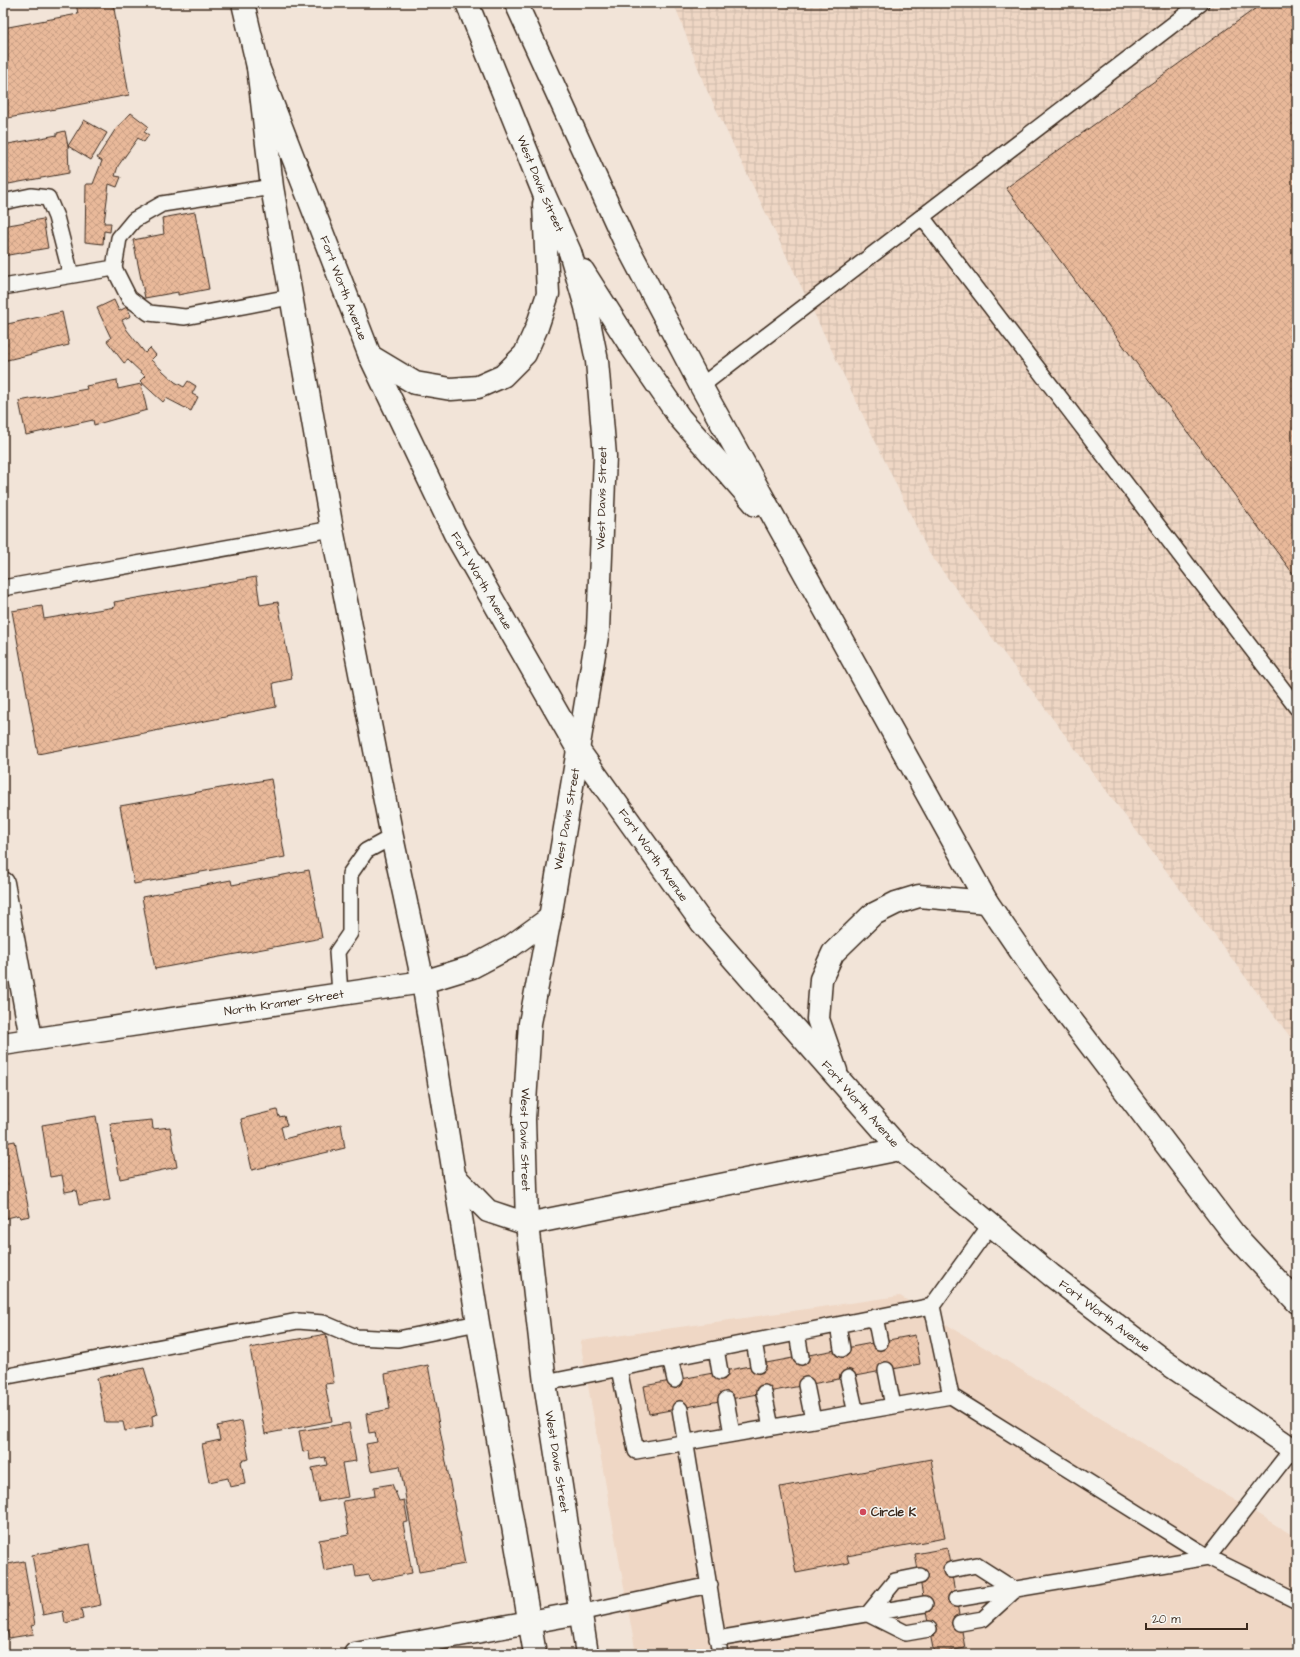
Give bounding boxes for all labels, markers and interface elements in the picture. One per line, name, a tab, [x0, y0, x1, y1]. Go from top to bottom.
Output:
street label: West Davis Street	[513, 133, 568, 235]
street label: Fort Worth Avenue	[316, 233, 372, 343]
street label: West Davis Street	[593, 446, 611, 550]
street label: Fort Worth Avenue	[447, 528, 517, 633]
street label: West Davis Street	[550, 767, 584, 871]
street label: Fort Worth Avenue	[614, 805, 693, 905]
street label: North Kramer Street	[223, 985, 345, 1020]
street label: Fort Worth Avenue	[818, 1057, 904, 1151]
street label: West Davis Street	[515, 1087, 535, 1192]
street label: Fort Worth Avenue	[1055, 1275, 1154, 1356]
street label: West Davis Street	[541, 1409, 574, 1514]
place label: Circle K	[871, 1504, 917, 1521]
marker: Circle K	[858, 1507, 868, 1517]
scale bar	[1146, 1605, 1247, 1631]
text: 20 m	[1152, 1611, 1181, 1628]

